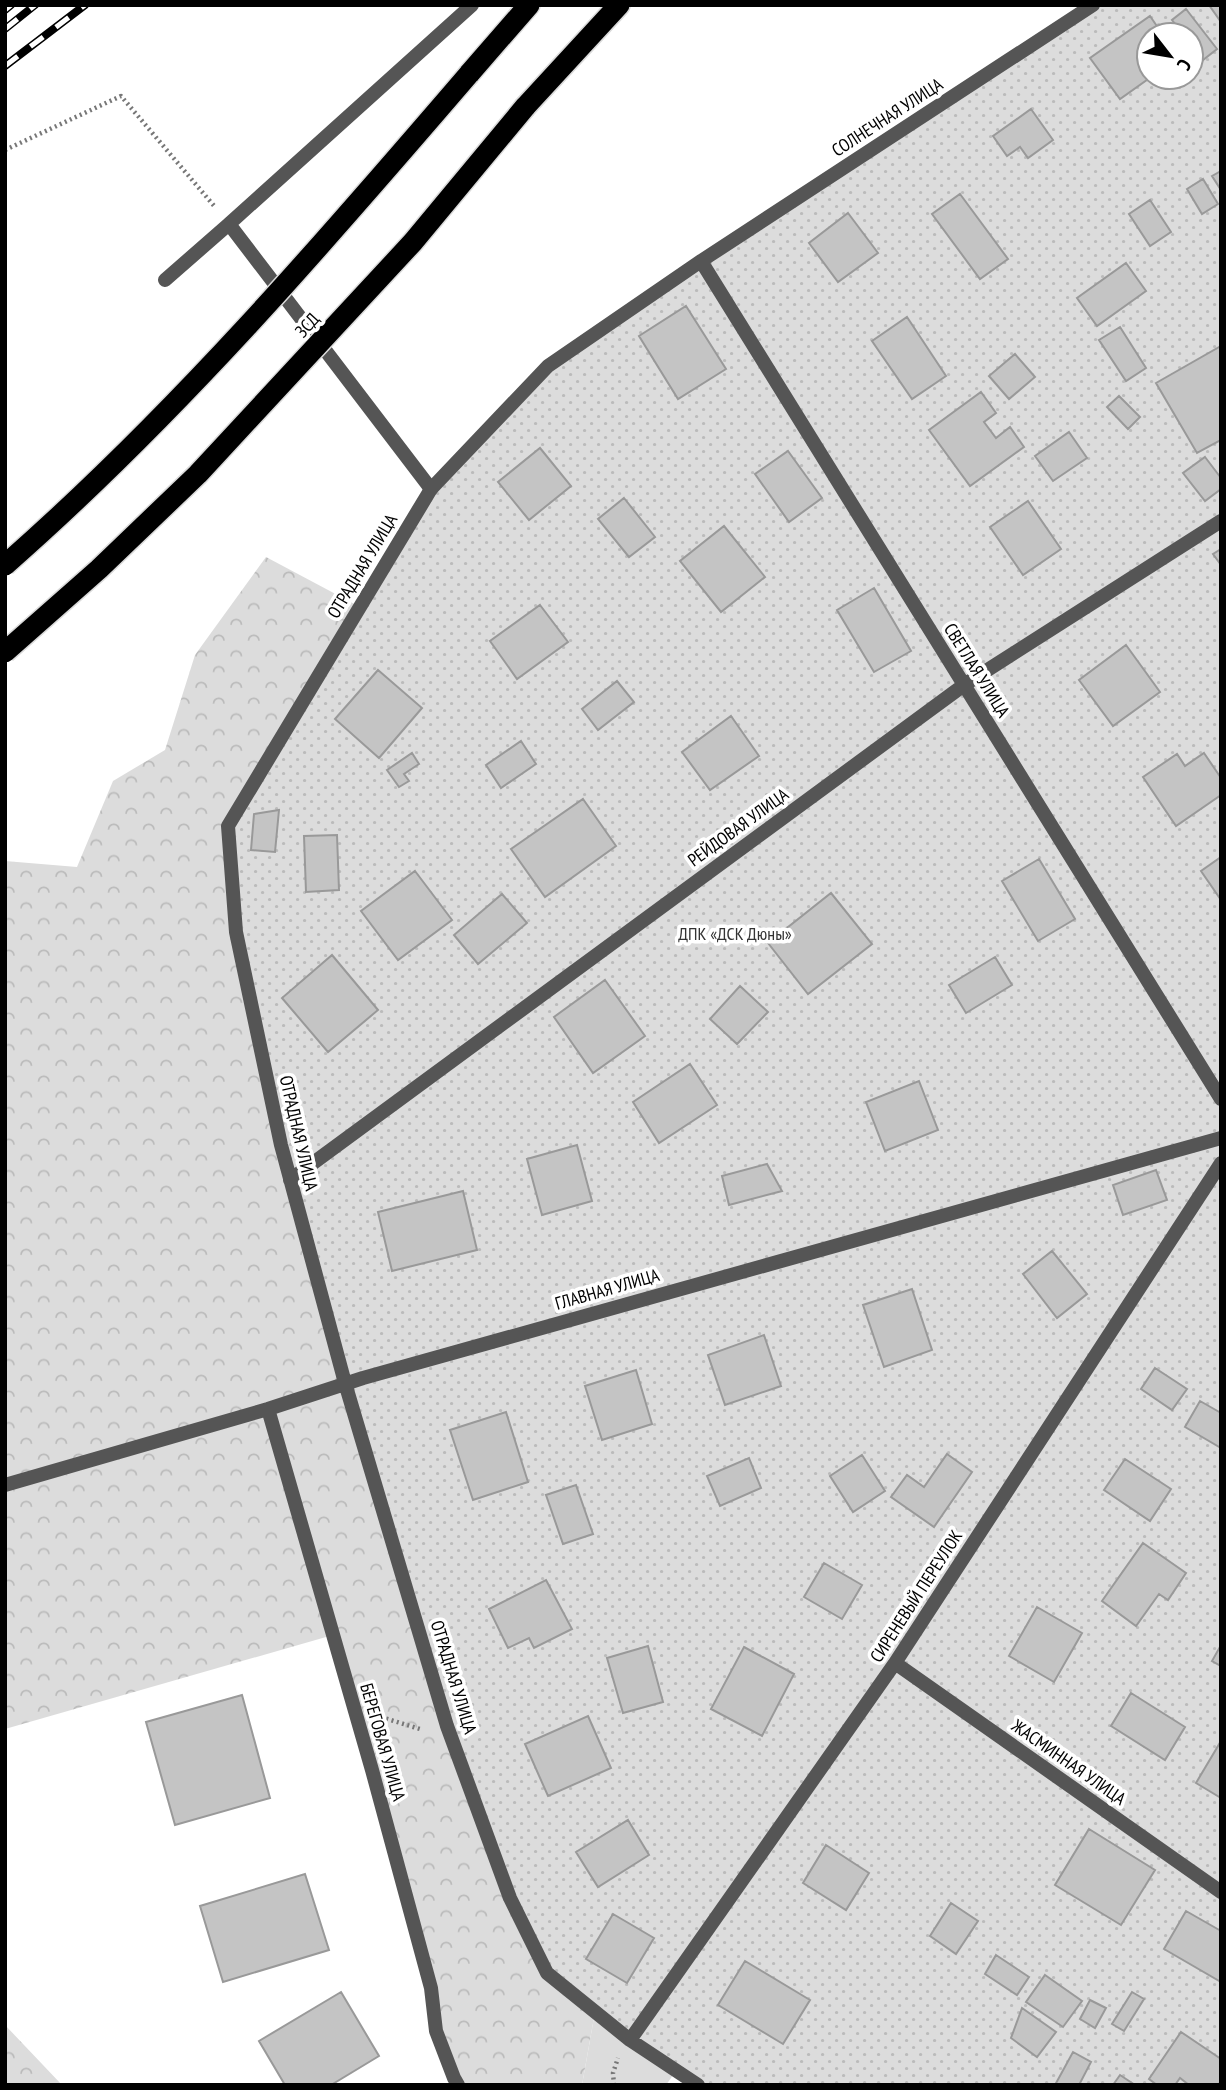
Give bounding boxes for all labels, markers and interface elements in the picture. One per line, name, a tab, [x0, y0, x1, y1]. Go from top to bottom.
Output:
north arrow	[1135, 21, 1205, 91]
text: С	[1172, 55, 1197, 75]
street label: СОЛНЕЧНАЯ УЛИЦА	[827, 72, 947, 161]
street label: ЗСД	[290, 308, 324, 342]
street label: ОТРАДНАЯ УЛИЦА	[322, 509, 402, 622]
street label: СВЕТЛАЯ УЛИЦА	[939, 619, 1015, 722]
street label: РЕЙДОВАЯ УЛИЦА	[683, 782, 793, 871]
park label: ДПК «ДСК Дюны»	[678, 922, 792, 945]
street label: ОТРАДНАЯ УЛИЦА	[275, 1073, 324, 1193]
street label: ГЛАВНАЯ УЛИЦА	[552, 1263, 662, 1315]
street label: СИРЕНЕВЫЙ ПЕРЕУЛОК	[865, 1525, 967, 1667]
street label: ОТРАДНАЯ УЛИЦА	[426, 1617, 482, 1737]
street label: БЕРЕГОВАЯ УЛИЦА	[355, 1680, 411, 1804]
street label: ЖАСМИННАЯ УЛИЦА	[1007, 1714, 1131, 1810]

